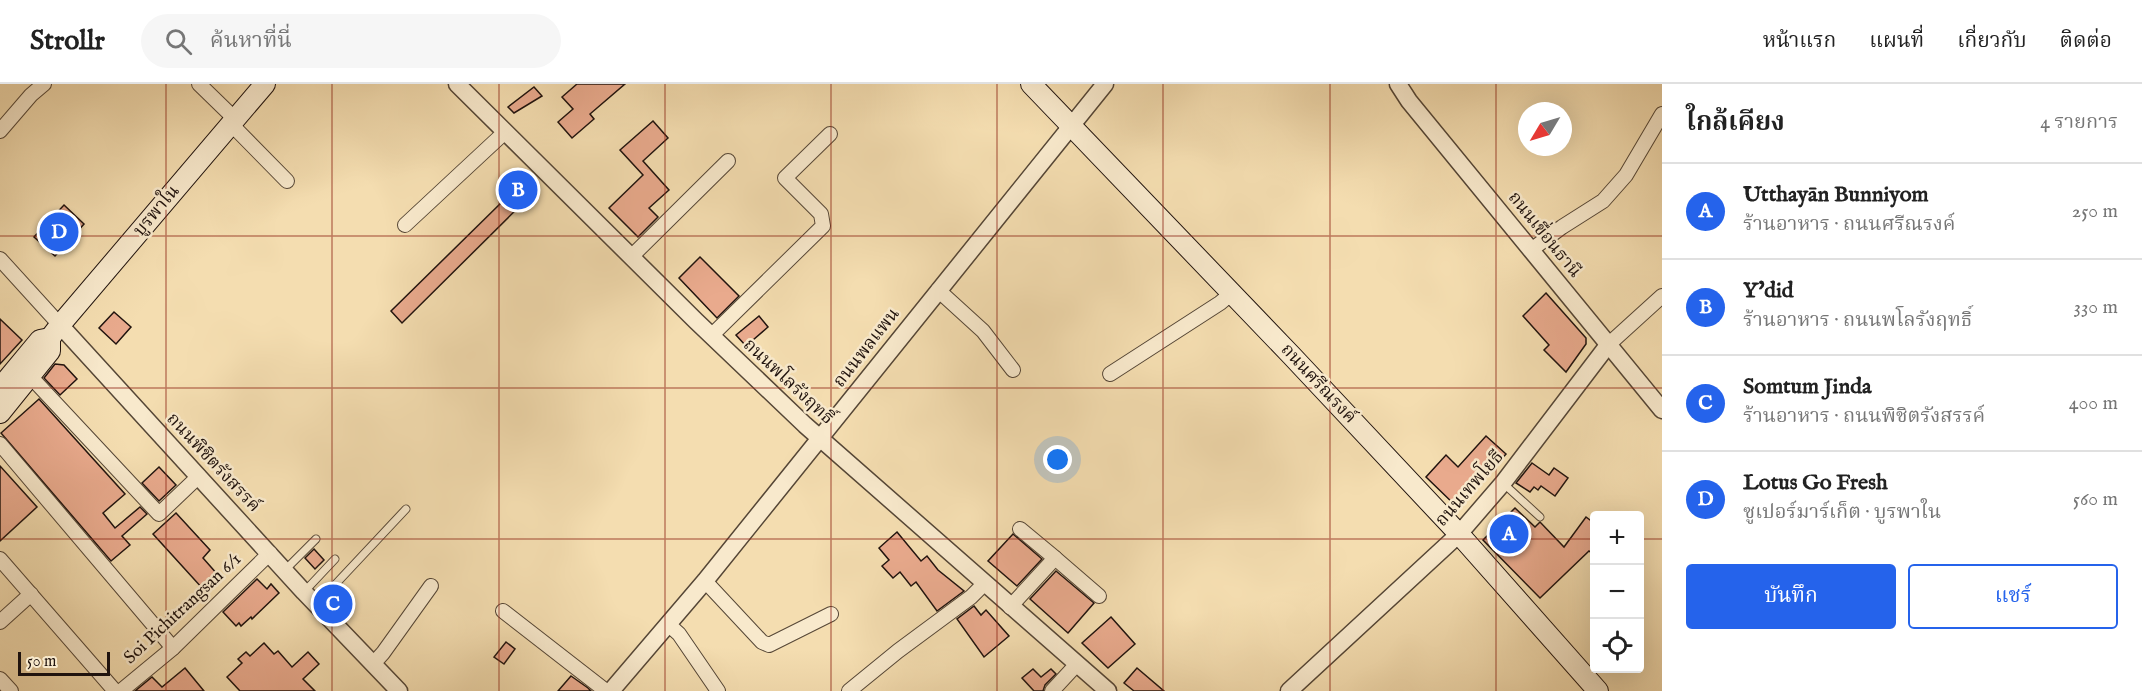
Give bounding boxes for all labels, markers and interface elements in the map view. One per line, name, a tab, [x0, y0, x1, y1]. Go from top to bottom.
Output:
search box	[141, 14, 561, 68]
text: Strollr	[30, 24, 105, 59]
icon: search	[162, 25, 195, 58]
text: ค้นหาที่นี่	[210, 27, 292, 55]
text: หน้าแรก	[1763, 28, 1836, 55]
text: แผนที่	[1869, 28, 1924, 55]
text: เกี่ยวกับ	[1957, 28, 2027, 55]
text: ติดต่อ	[2060, 28, 2112, 55]
north arrow	[1518, 102, 1572, 156]
text: ใกล้เคียง	[1686, 106, 1785, 139]
text: 4 รายการ	[2040, 110, 2118, 135]
pin: B	[498, 168, 538, 212]
street label: บูรพาใน	[127, 179, 185, 242]
text: Utthayān Bunniyom	[1743, 181, 1929, 209]
street label: ถนนเขื่อนธานี	[1502, 185, 1589, 283]
text: A	[1699, 199, 1712, 224]
text: 250 m	[2072, 199, 2118, 224]
pin: D	[40, 210, 78, 254]
text: ร้านอาหาร · ถนนศรีณรงค์	[1743, 212, 1956, 237]
text: Y'did	[1743, 277, 1794, 305]
text: B	[1699, 295, 1712, 320]
text: 330 m	[2073, 295, 2118, 320]
street label: ถนนพลแพน	[829, 303, 905, 393]
text: ร้านอาหาร · ถนนพโลรังฤทธิ์	[1743, 308, 1972, 333]
street label: ถนนพโลรังฤทธิ์	[738, 331, 842, 431]
street label: ถนนศรีณรงค์	[1275, 338, 1362, 429]
text: Somtum Jinda	[1743, 373, 1871, 401]
text: C	[1698, 391, 1713, 416]
text: 400 m	[2069, 391, 2118, 416]
text: ร้านอาหาร · ถนนพิชิตรังสรรค์	[1743, 404, 1985, 429]
street label: ถนนพิชิตรังสรรค์	[161, 408, 266, 518]
street label: ถนนเทพโยธี	[1428, 444, 1509, 532]
your location	[1043, 445, 1072, 474]
text: Lotus Go Fresh	[1743, 469, 1888, 497]
text: D	[1697, 487, 1714, 512]
text: 560 m	[2073, 487, 2118, 512]
text: ซูเปอร์มาร์เก็ต · บูรพาใน	[1743, 500, 1941, 525]
map controls	[1590, 511, 1644, 673]
button: +	[1590, 511, 1644, 565]
pin: A	[1490, 512, 1528, 556]
street label: Soi Pichitrangsan 6/1	[119, 548, 247, 670]
button: บันทึก	[1686, 564, 1896, 629]
button: แชร์	[1908, 564, 2118, 629]
button: −	[1590, 565, 1644, 619]
pin: C	[314, 582, 352, 626]
button: locate	[1590, 619, 1644, 673]
scale bar	[18, 649, 110, 676]
text: 50 m	[27, 652, 56, 672]

